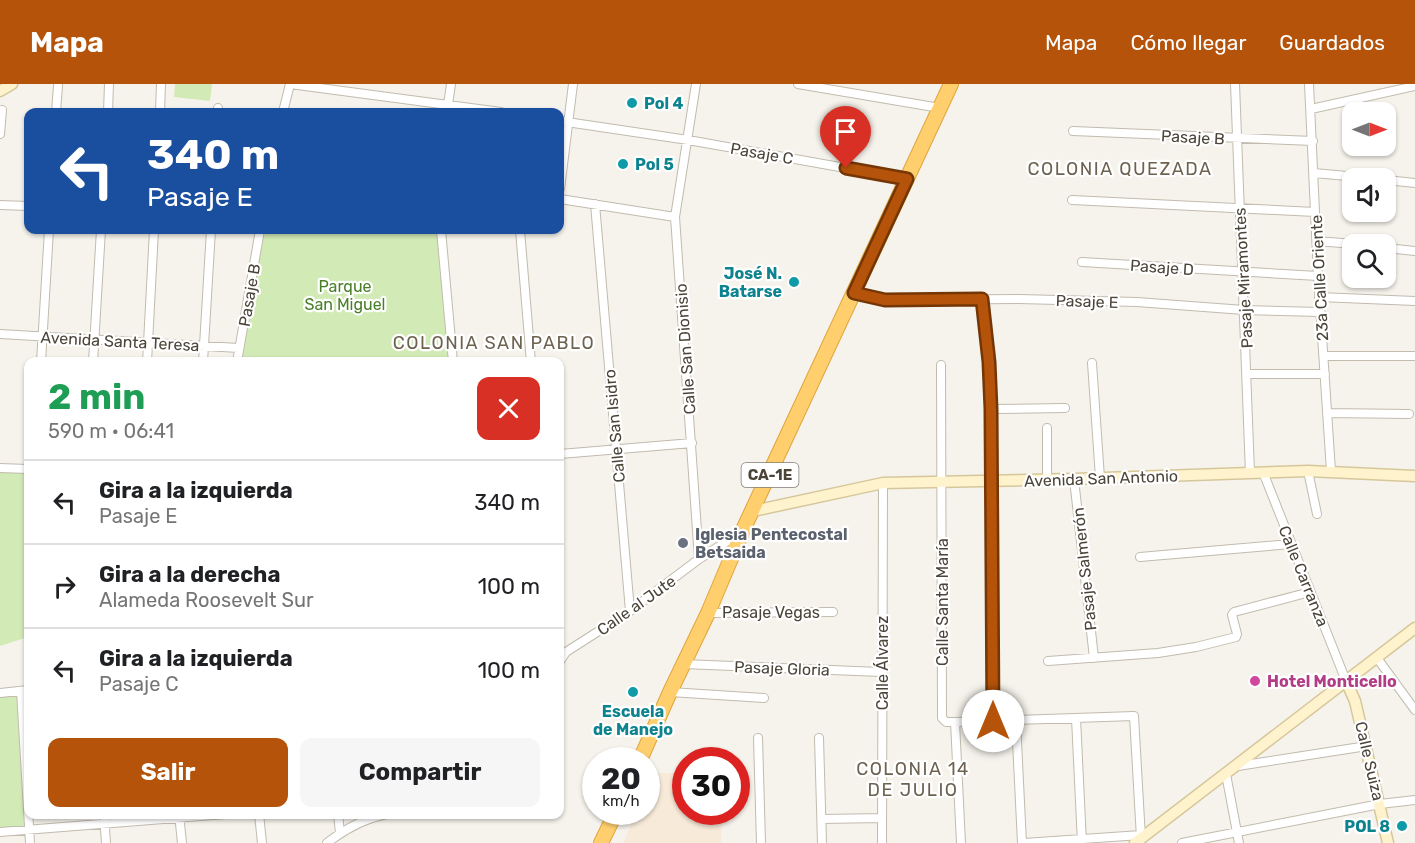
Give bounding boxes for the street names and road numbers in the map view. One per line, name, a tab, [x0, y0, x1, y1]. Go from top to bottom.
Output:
street label: Pasaje B	[1161, 126, 1225, 149]
street label: Pasaje C	[729, 139, 795, 168]
street label: Pasaje Miramontes	[1230, 207, 1257, 349]
street label: 23a Calle Oriente	[1307, 214, 1332, 342]
street label: Pasaje D	[1129, 256, 1195, 279]
street label: Pasaje B	[235, 262, 264, 328]
street label: Calle San Dionisio	[671, 283, 700, 415]
street label: Pasaje E	[1055, 291, 1119, 312]
street label: Avenida Santa Teresa	[40, 328, 200, 355]
street label: Calle San Isidro	[600, 369, 629, 483]
road number: CA-1E	[742, 463, 798, 487]
street label: Avenida San Antonio	[1024, 466, 1178, 491]
street label: Pasaje Salmerón	[1069, 506, 1100, 631]
street label: Calle Carranza	[1275, 523, 1332, 629]
street label: Calle Santa María	[933, 538, 952, 666]
street label: Calle al Jute	[593, 571, 679, 639]
street label: Pasaje Vegas	[722, 603, 820, 622]
street label: Calle Álvarez	[873, 616, 892, 710]
street label: Pasaje Gloria	[734, 657, 830, 680]
street label: Calle Suiza	[1351, 720, 1388, 803]

